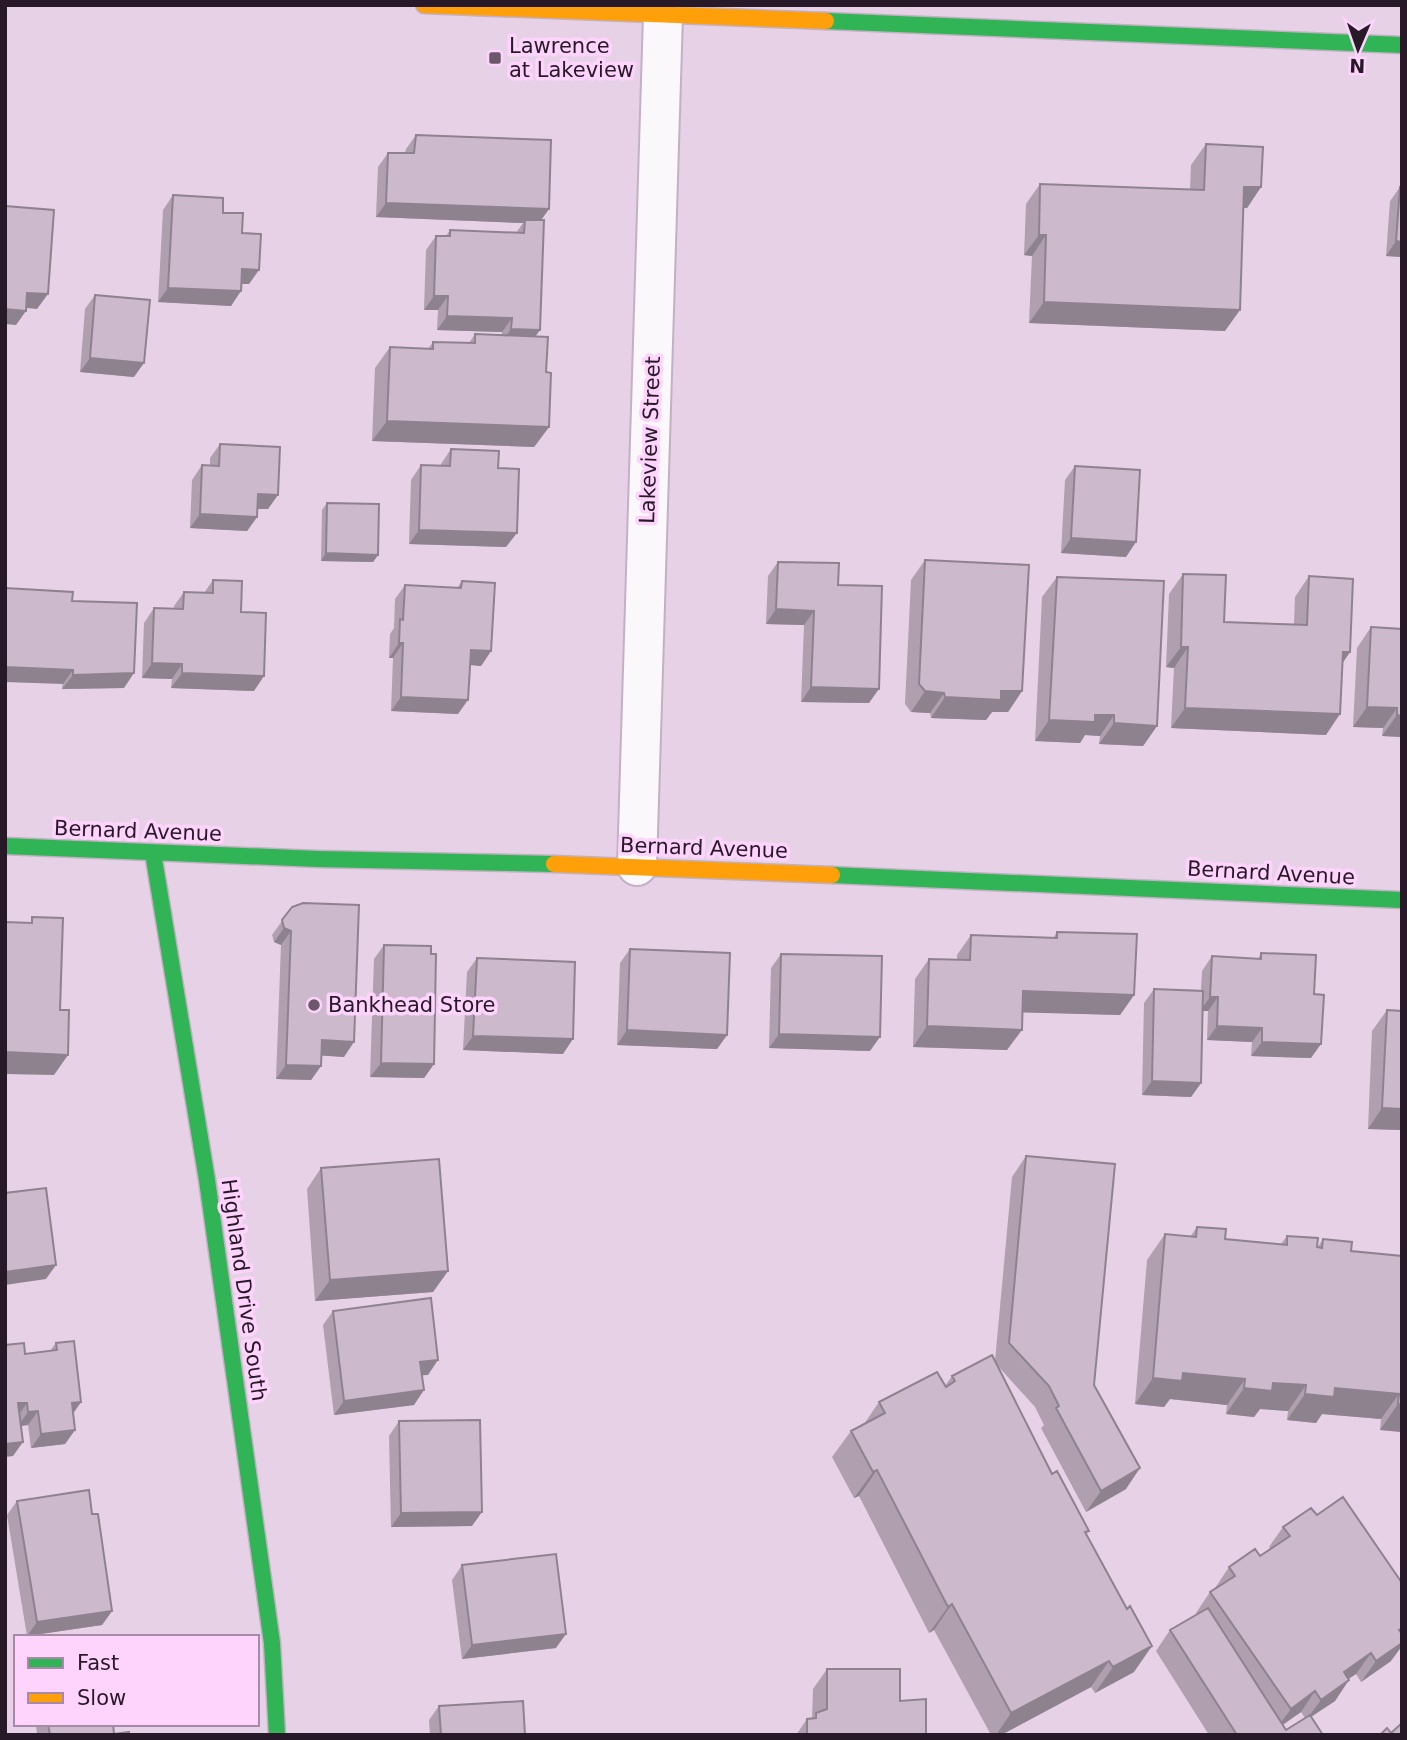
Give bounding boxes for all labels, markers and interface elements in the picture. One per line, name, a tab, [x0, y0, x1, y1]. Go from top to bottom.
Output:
north arrow	[1323, 14, 1393, 84]
place label: Lawrence at Lakeview	[509, 34, 634, 82]
marker: Lawrence at Lakeview	[487, 50, 503, 66]
text: N	[1349, 55, 1366, 77]
street label: Lakeview Street	[635, 356, 665, 524]
street label: Bernard Avenue	[54, 816, 222, 846]
street label: Bernard Avenue	[620, 833, 788, 863]
street label: Bernard Avenue	[1186, 857, 1356, 889]
place label: Bankhead Store	[328, 993, 495, 1017]
marker: Bankhead Store	[306, 997, 322, 1013]
street label: Highland Drive South	[217, 1177, 271, 1403]
legend	[14, 1635, 259, 1726]
text: Fast	[77, 1651, 119, 1675]
text: Slow	[77, 1686, 126, 1710]

